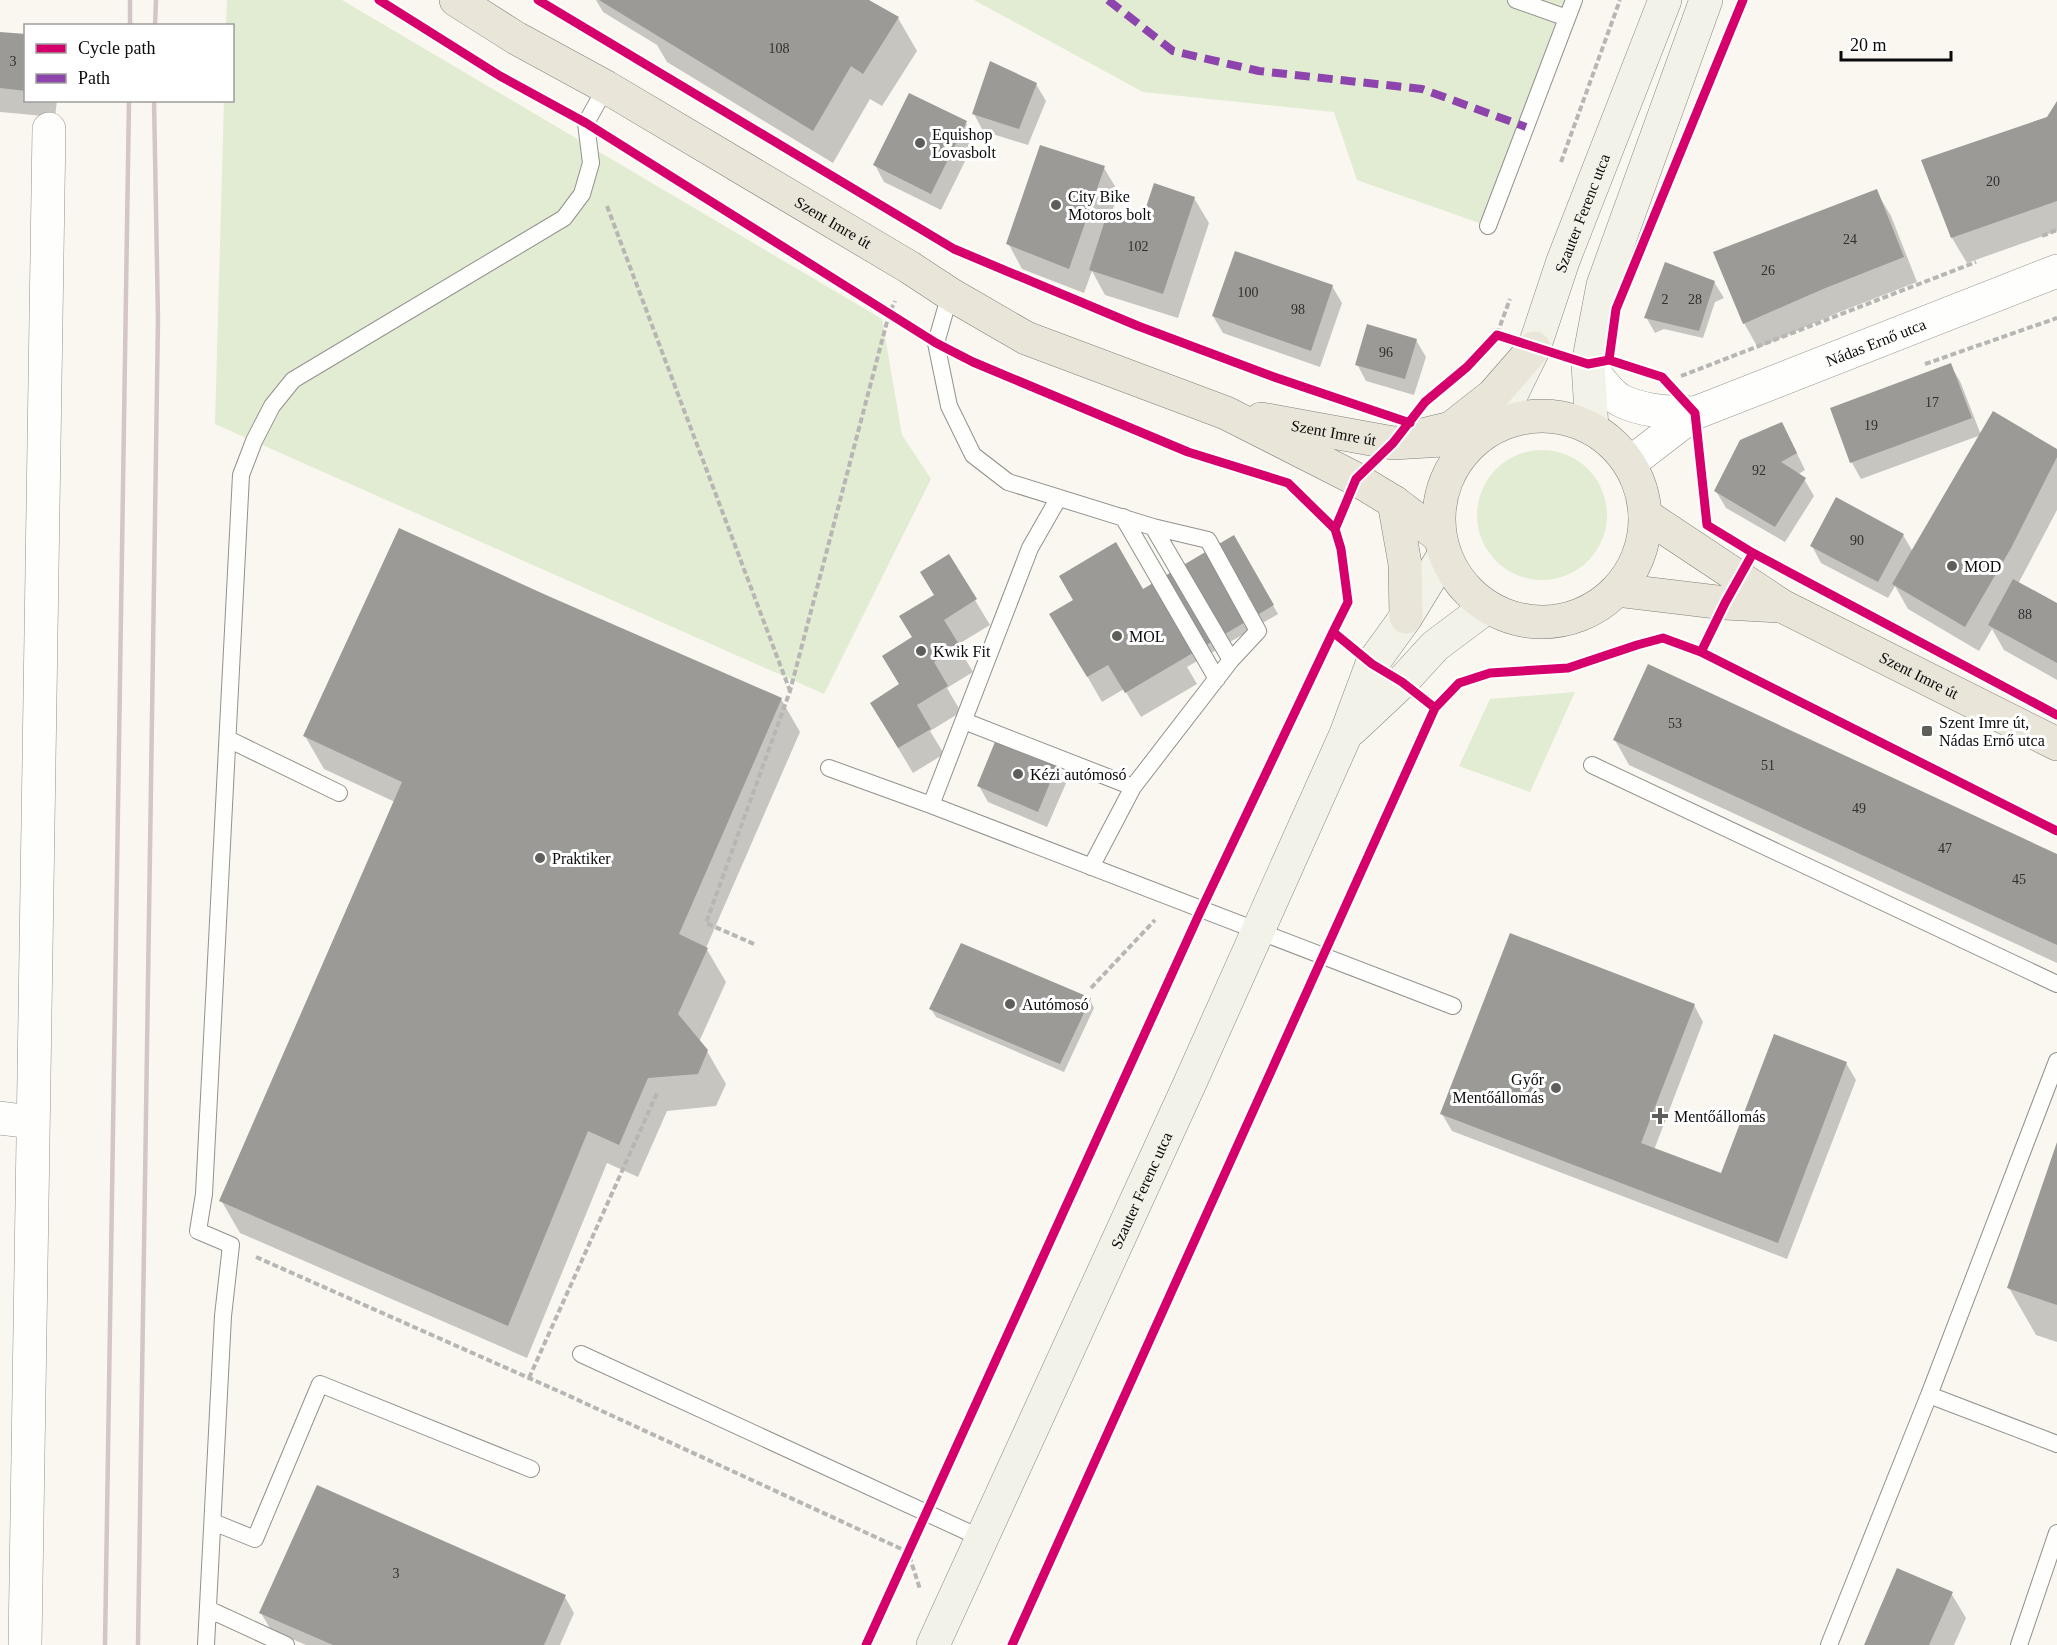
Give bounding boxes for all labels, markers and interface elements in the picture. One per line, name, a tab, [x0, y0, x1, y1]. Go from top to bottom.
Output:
legend	[24, 24, 234, 102]
scale bar	[1841, 24, 1950, 62]
text: 20 m	[1850, 35, 1887, 55]
text: Cycle path	[78, 38, 155, 58]
house number: 108	[769, 41, 790, 56]
house number: 3	[10, 54, 17, 69]
text: Path	[78, 68, 110, 88]
place label: Equishop Lovasbolt	[932, 126, 997, 161]
marker: Equishop Lovasbolt	[913, 136, 927, 150]
street label: Szauter Ferenc utca	[1552, 151, 1613, 275]
house number: 20	[1986, 174, 2000, 189]
place label: City Bike Motoros bolt	[1068, 188, 1152, 223]
street label: Szent Imre út	[792, 193, 875, 252]
marker: City Bike Motoros bolt	[1049, 198, 1063, 212]
house number: 24	[1843, 232, 1857, 247]
house number: 102	[1128, 239, 1149, 254]
house number: 26	[1761, 263, 1775, 278]
house number: 100	[1238, 285, 1259, 300]
house number: 2	[1662, 292, 1669, 307]
house number: 28	[1688, 292, 1702, 307]
house number: 98	[1291, 302, 1305, 317]
street label: Nádas Ernő utca	[1823, 315, 1928, 370]
house number: 96	[1379, 345, 1393, 360]
house number: 17	[1925, 395, 1939, 410]
street label: Szent Imre út	[1290, 417, 1378, 449]
house number: 19	[1864, 418, 1878, 433]
house number: 92	[1752, 463, 1766, 478]
house number: 90	[1850, 533, 1864, 548]
place label: MOD	[1964, 558, 2001, 575]
marker: MOD	[1945, 559, 1959, 573]
house number: 88	[2018, 607, 2032, 622]
place label: MOL	[1129, 628, 1165, 645]
marker: MOL	[1110, 629, 1124, 643]
place label: Kwik Fit	[933, 643, 991, 660]
marker: Kwik Fit	[914, 644, 928, 658]
street label: Szent Imre út	[1877, 648, 1962, 702]
place label: Szent Imre út, Nádas Ernő utca	[1939, 714, 2045, 749]
house number: 53	[1668, 716, 1682, 731]
marker: Szent Imre út, Nádas Ernő utca	[1920, 724, 1934, 738]
house number: 51	[1761, 758, 1775, 773]
place label: Kézi autómosó	[1030, 766, 1126, 783]
marker: Kézi autómosó	[1011, 767, 1025, 781]
house number: 49	[1852, 801, 1866, 816]
house number: 47	[1938, 841, 1952, 856]
place label: Praktiker	[552, 850, 611, 867]
marker: Praktiker	[533, 851, 547, 865]
house number: 45	[2012, 872, 2026, 887]
place label: Autómosó	[1022, 996, 1089, 1013]
marker: Autómosó	[1003, 997, 1017, 1011]
place label: Győr Mentőállomás	[1452, 1071, 1545, 1106]
marker: Győr Mentőállomás	[1549, 1081, 1563, 1095]
marker: Mentőállomás	[1651, 1107, 1669, 1125]
place label: Mentőállomás	[1674, 1108, 1766, 1125]
street label: Szauter Ferenc utca	[1107, 1130, 1175, 1251]
house number: 3	[393, 1566, 400, 1581]

